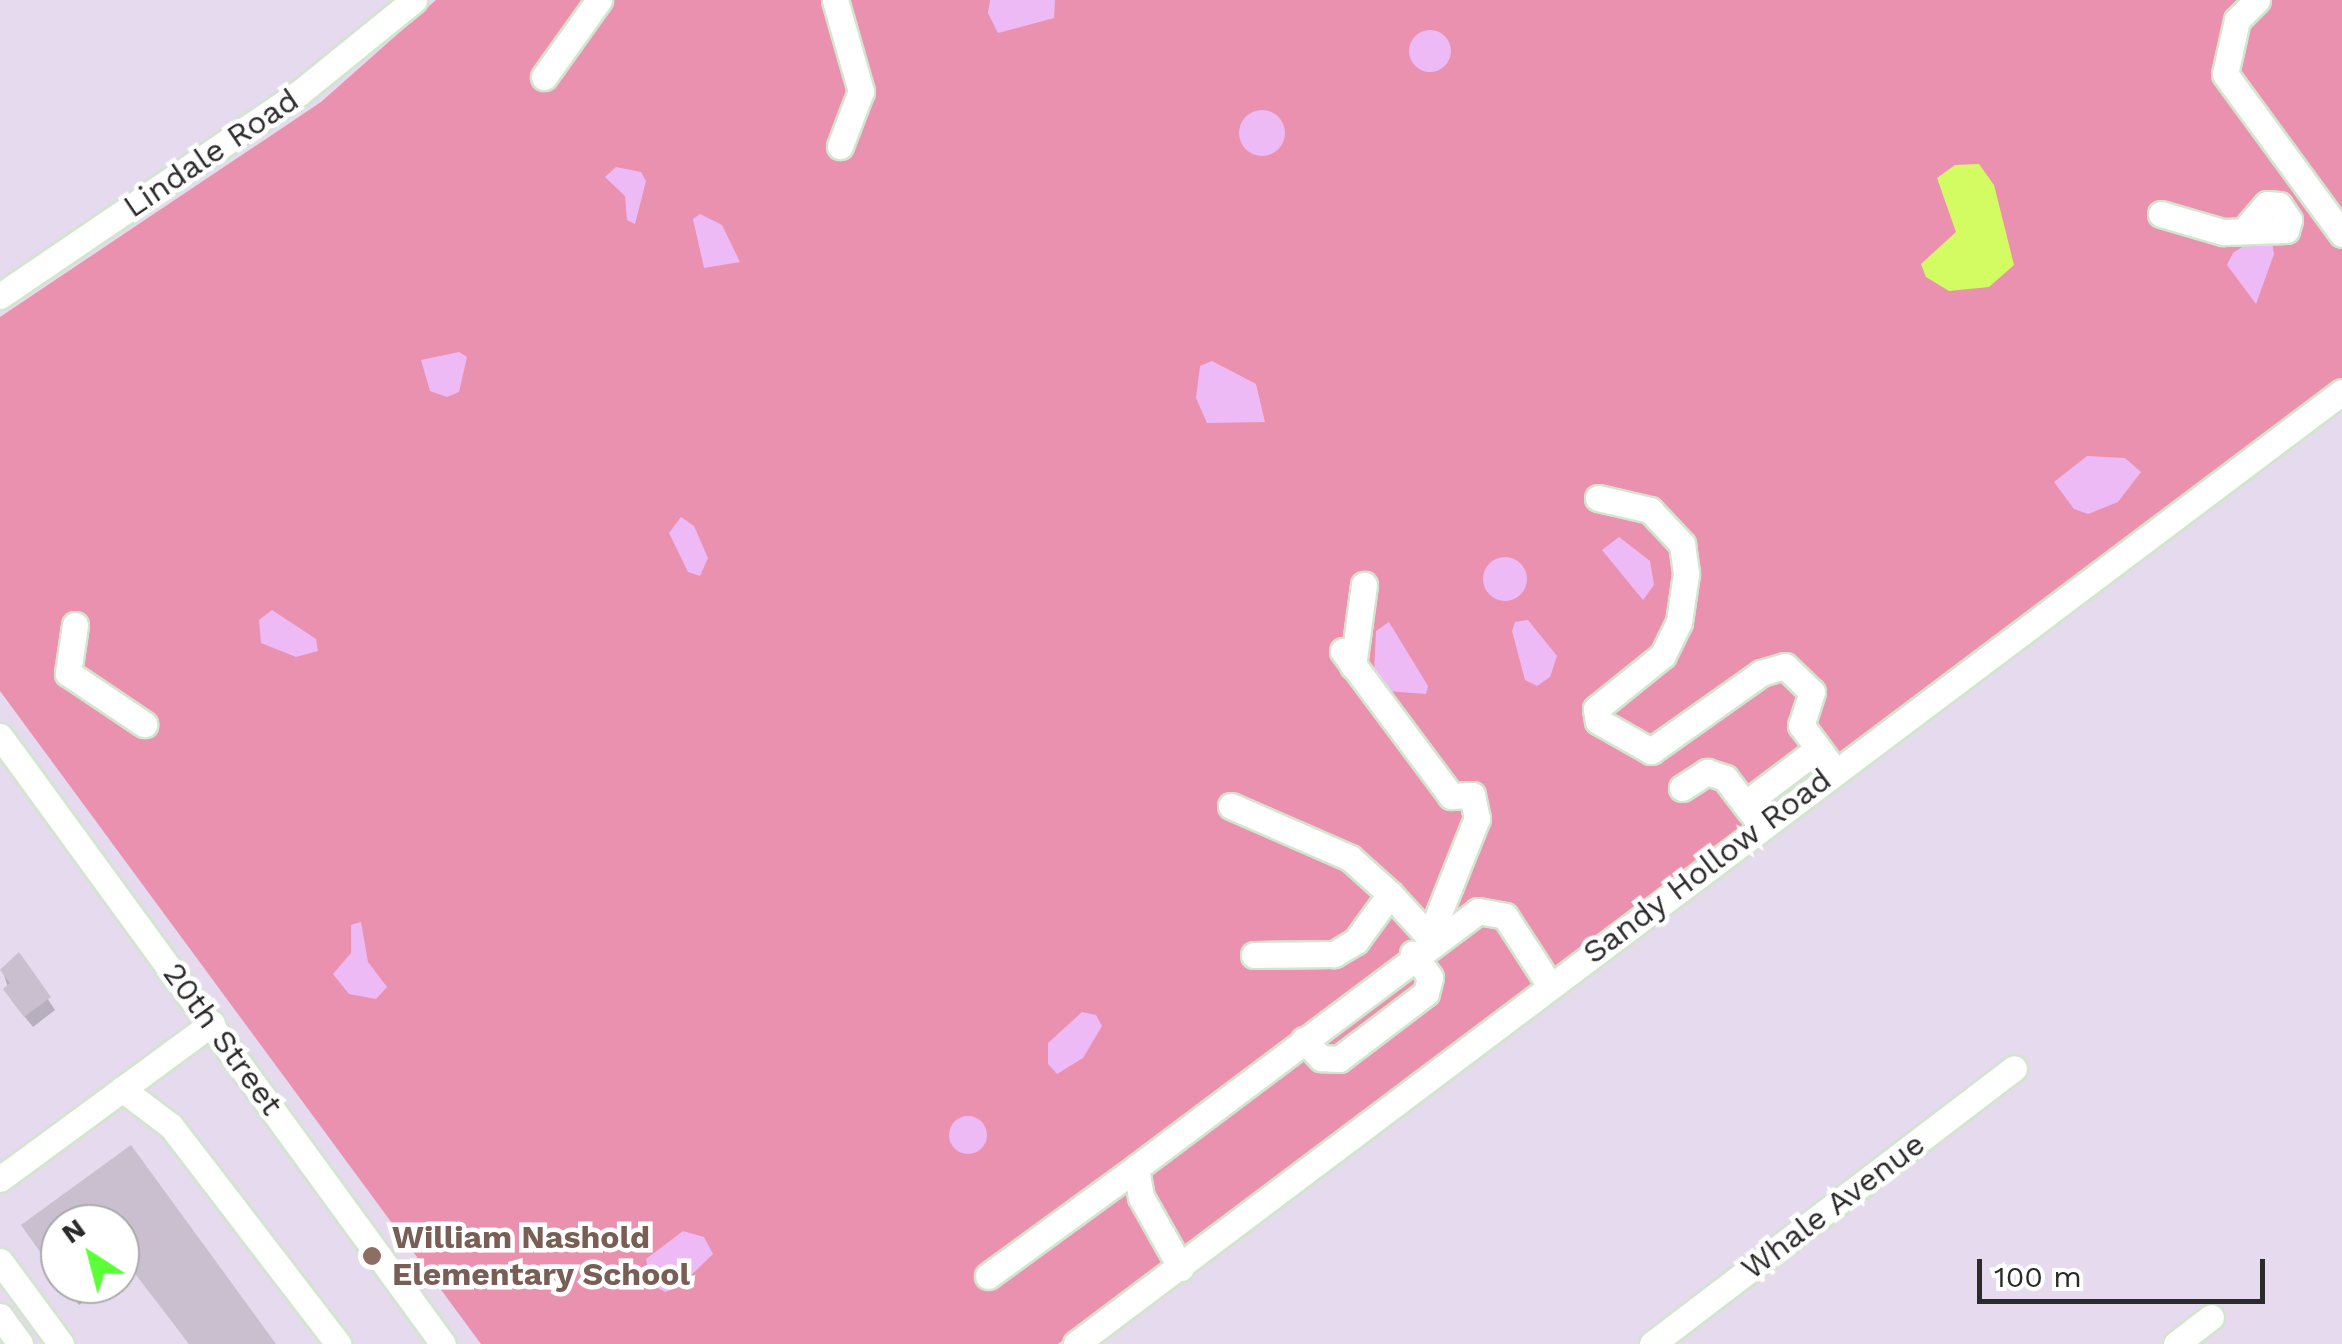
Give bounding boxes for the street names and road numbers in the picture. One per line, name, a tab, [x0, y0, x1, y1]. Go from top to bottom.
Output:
street label: Lindale Road	[116, 80, 306, 226]
street label: Sandy Hollow Road	[1575, 760, 1839, 972]
street label: 20th Street	[155, 955, 291, 1123]
street label: Whale Avenue	[1733, 1124, 1933, 1288]

